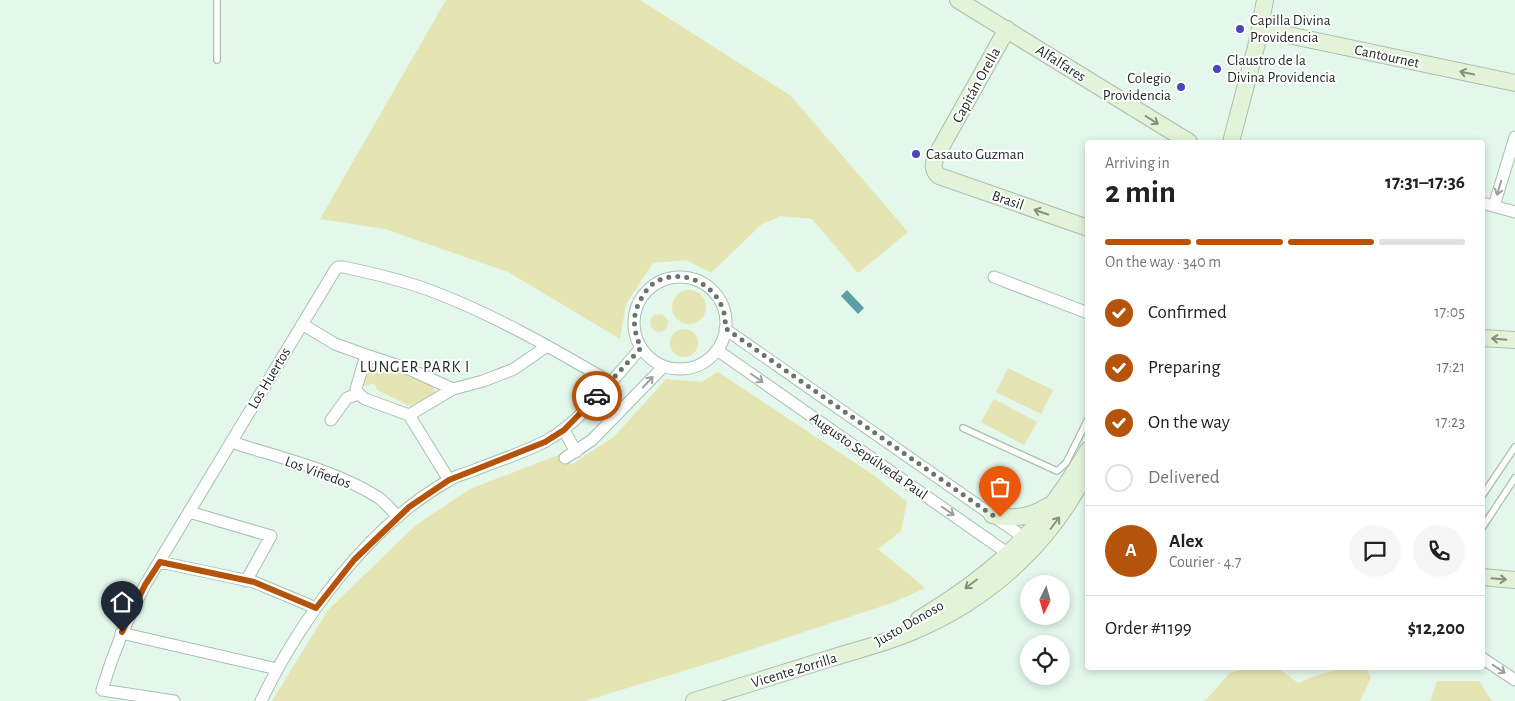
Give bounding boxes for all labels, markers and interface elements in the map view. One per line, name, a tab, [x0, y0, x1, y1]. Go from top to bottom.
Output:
place label: Capilla Divina Providencia	[1250, 13, 1331, 45]
marker: Capilla Divina Providencia	[1234, 23, 1246, 35]
street label: Alfalfares	[1033, 42, 1088, 85]
street label: Cantournet	[1353, 42, 1421, 71]
street label: Capitán Orella	[950, 45, 1003, 125]
place label: Claustro de la Divina Providencia	[1227, 53, 1336, 85]
marker: Claustro de la Divina Providencia	[1211, 63, 1223, 75]
one-way arrow	[1460, 68, 1476, 77]
place label: Colegio Providencia	[1103, 71, 1171, 103]
marker: Colegio Providencia	[1175, 81, 1187, 93]
one-way arrow	[1144, 115, 1158, 125]
place label: Casauto Guzman	[926, 147, 1024, 162]
marker: Casauto Guzman	[910, 148, 922, 160]
text: Arriving in	[1105, 155, 1170, 171]
text: 17:31–17:36	[1385, 173, 1465, 192]
text: 2 min	[1105, 176, 1176, 208]
one-way arrow	[1494, 180, 1504, 196]
street label: Brasil	[990, 188, 1026, 213]
one-way arrow	[1034, 207, 1050, 216]
text: On the way · 340 m	[1105, 254, 1221, 270]
icon: check	[1105, 299, 1133, 327]
text: Confirmed	[1148, 303, 1227, 322]
text: 17:05	[1434, 304, 1465, 320]
one-way arrow	[1491, 334, 1507, 344]
street label: Los Huertos	[245, 345, 293, 411]
icon: check	[1105, 354, 1133, 382]
text: Preparing	[1148, 358, 1221, 377]
district label: LUNGER PARK I	[360, 359, 470, 375]
text: 17:21	[1436, 359, 1465, 375]
courier	[572, 371, 622, 421]
one-way arrow	[750, 373, 764, 383]
one-way arrow	[642, 376, 654, 389]
icon: car	[583, 382, 611, 410]
icon: check	[1105, 409, 1133, 437]
street label: Augusto Sepúlveda Paul	[807, 410, 930, 503]
text: On the way	[1148, 413, 1230, 432]
text: 17:23	[1435, 414, 1465, 430]
street label: Los Viñedos	[283, 454, 353, 491]
pin	[979, 466, 1021, 517]
text: Delivered	[1148, 468, 1220, 487]
icon: bag	[986, 473, 1014, 501]
one-way arrow	[940, 506, 954, 516]
one-way arrow	[1050, 516, 1060, 530]
button: chat	[1349, 525, 1401, 577]
button: phone	[1413, 525, 1465, 577]
text: Alex	[1169, 532, 1203, 551]
text: A	[1125, 541, 1137, 560]
text: Courier · 4.7	[1169, 554, 1241, 570]
one-way arrow	[1490, 574, 1506, 584]
north arrow	[1020, 575, 1070, 625]
map controls	[1020, 575, 1070, 685]
one-way arrow	[965, 579, 978, 590]
pin	[101, 581, 143, 632]
icon: home	[108, 588, 136, 616]
street label: Justo Donoso	[872, 598, 946, 649]
text: Order #1199	[1105, 619, 1192, 638]
text: $12,200	[1408, 619, 1465, 638]
button: locate	[1020, 635, 1070, 685]
street label: Vicente Zorrilla	[749, 650, 839, 691]
one-way arrow	[1491, 664, 1505, 674]

